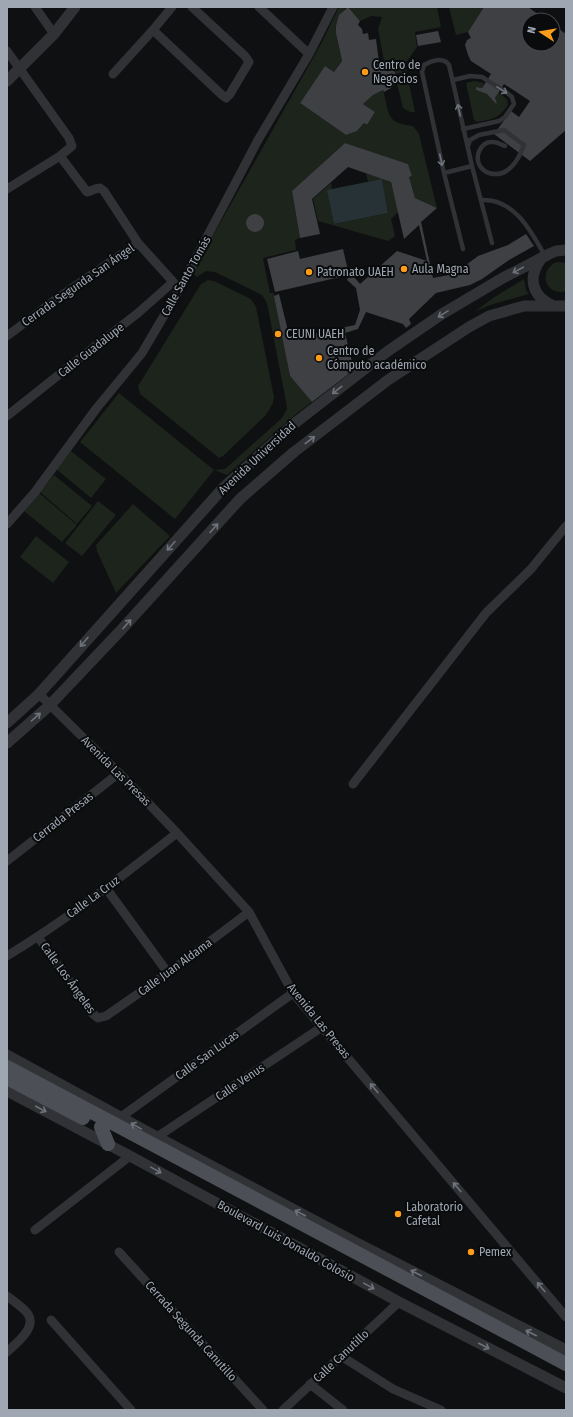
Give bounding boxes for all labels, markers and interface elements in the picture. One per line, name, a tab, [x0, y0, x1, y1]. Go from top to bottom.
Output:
north arrow	[521, 12, 561, 52]
text: N	[525, 25, 539, 35]
place label: Centro de Negocios	[373, 58, 420, 86]
marker: Centro de Negocios	[360, 67, 370, 77]
one-way arrow	[496, 85, 507, 94]
one-way arrow	[454, 104, 462, 117]
one-way arrow	[438, 153, 446, 166]
street label: Calle Santo Tomás	[158, 234, 214, 318]
street label: Cerrada Segunda San Ángel	[18, 240, 137, 329]
place label: Aula Magna	[412, 262, 469, 276]
marker: Aula Magna	[399, 264, 409, 274]
place label: Patronato UAEH	[317, 265, 394, 279]
marker: Patronato UAEH	[304, 267, 314, 277]
one-way arrow	[512, 267, 524, 275]
one-way arrow	[438, 310, 449, 318]
street label: Calle Guadalupe	[55, 320, 127, 380]
place label: CEUNI UAEH	[286, 327, 344, 341]
marker: CEUNI UAEH	[273, 329, 283, 339]
place label: Centro de Cómputo académico	[327, 344, 427, 372]
marker: Centro de Cómputo académico	[314, 353, 324, 363]
one-way arrow	[332, 386, 343, 394]
street label: Avenida Universidad	[215, 419, 299, 497]
one-way arrow	[304, 436, 315, 444]
one-way arrow	[209, 523, 218, 533]
one-way arrow	[167, 540, 176, 551]
one-way arrow	[122, 619, 132, 629]
one-way arrow	[80, 637, 89, 648]
one-way arrow	[31, 713, 41, 722]
street label: Avenida Las Presas	[78, 733, 154, 809]
street label: Cerrada Presas	[30, 789, 96, 845]
street label: Calle La Cruz	[64, 873, 122, 921]
street label: Calle Juan Aldama	[135, 935, 215, 999]
street label: Calle Los Ángeles	[38, 939, 99, 1016]
street label: Avenida Las Presas	[284, 981, 354, 1061]
street label: Calle San Lucas	[173, 1027, 241, 1083]
street label: Calle Venus	[213, 1060, 267, 1104]
one-way arrow	[369, 1082, 378, 1093]
one-way arrow	[35, 1106, 47, 1113]
one-way arrow	[130, 1121, 142, 1129]
one-way arrow	[150, 1167, 162, 1175]
one-way arrow	[453, 1182, 462, 1193]
street label: Boulevard Luis Donaldo Colosio	[215, 1197, 357, 1285]
place label: Laboratorio Cafetal	[406, 1200, 463, 1228]
one-way arrow	[295, 1209, 307, 1216]
marker: Laboratorio Cafetal	[393, 1209, 403, 1219]
place label: Pemex	[479, 1245, 512, 1259]
marker: Pemex	[466, 1247, 476, 1257]
one-way arrow	[410, 1269, 422, 1276]
street label: Cerrada Segunda Canutillo	[142, 1278, 240, 1384]
one-way arrow	[536, 1281, 545, 1292]
one-way arrow	[363, 1283, 375, 1290]
street label: Calle Canutillo	[310, 1327, 372, 1385]
one-way arrow	[526, 1328, 538, 1336]
one-way arrow	[478, 1343, 490, 1350]

